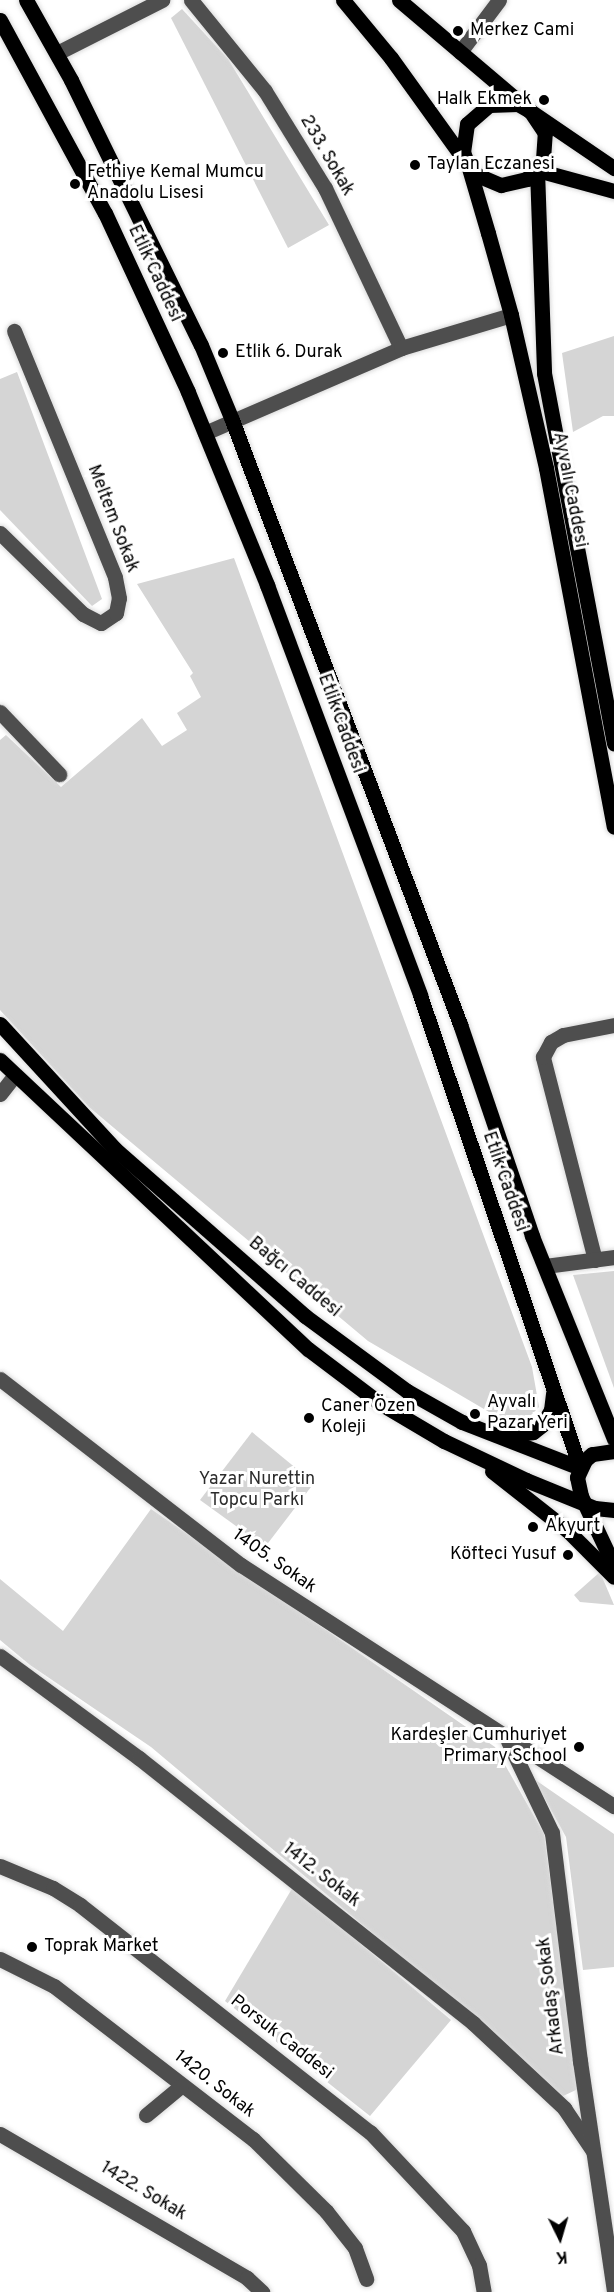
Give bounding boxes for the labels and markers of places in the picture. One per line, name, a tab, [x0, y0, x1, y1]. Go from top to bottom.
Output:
place label: Merkez Cami	[470, 20, 574, 42]
marker: Merkez Cami	[451, 24, 465, 38]
place label: Halk Ekmek	[437, 89, 532, 111]
marker: Halk Ekmek	[537, 93, 551, 107]
place label: Taylan Eczanesi	[427, 154, 555, 176]
marker: Taylan Eczanesi	[408, 158, 422, 172]
place label: Fethiye Kemal Mumcu Anadolu Lisesi	[87, 163, 264, 206]
marker: Fethiye Kemal Mumcu Anadolu Lisesi	[68, 177, 82, 191]
place label: Etlik 6. Durak	[235, 342, 342, 364]
marker: Etlik 6. Durak	[216, 346, 230, 360]
place label: Ayvalı Pazar Yeri	[487, 1393, 569, 1436]
place label: Caner Özen Koleji	[321, 1397, 416, 1440]
marker: Ayvalı Pazar Yeri	[468, 1407, 482, 1421]
marker: Caner Özen Koleji	[302, 1411, 316, 1425]
place label: Akyurt	[545, 1516, 600, 1538]
marker: Akyurt	[526, 1520, 540, 1534]
place label: Köfteci Yusuf	[449, 1544, 556, 1566]
marker: Köfteci Yusuf	[561, 1548, 575, 1562]
place label: Kardeşler Cumhuriyet Primary School	[390, 1726, 567, 1768]
marker: Kardeşler Cumhuriyet Primary School	[572, 1740, 586, 1754]
place label: Toprak Market	[44, 1936, 159, 1958]
marker: Toprak Market	[25, 1940, 39, 1954]

